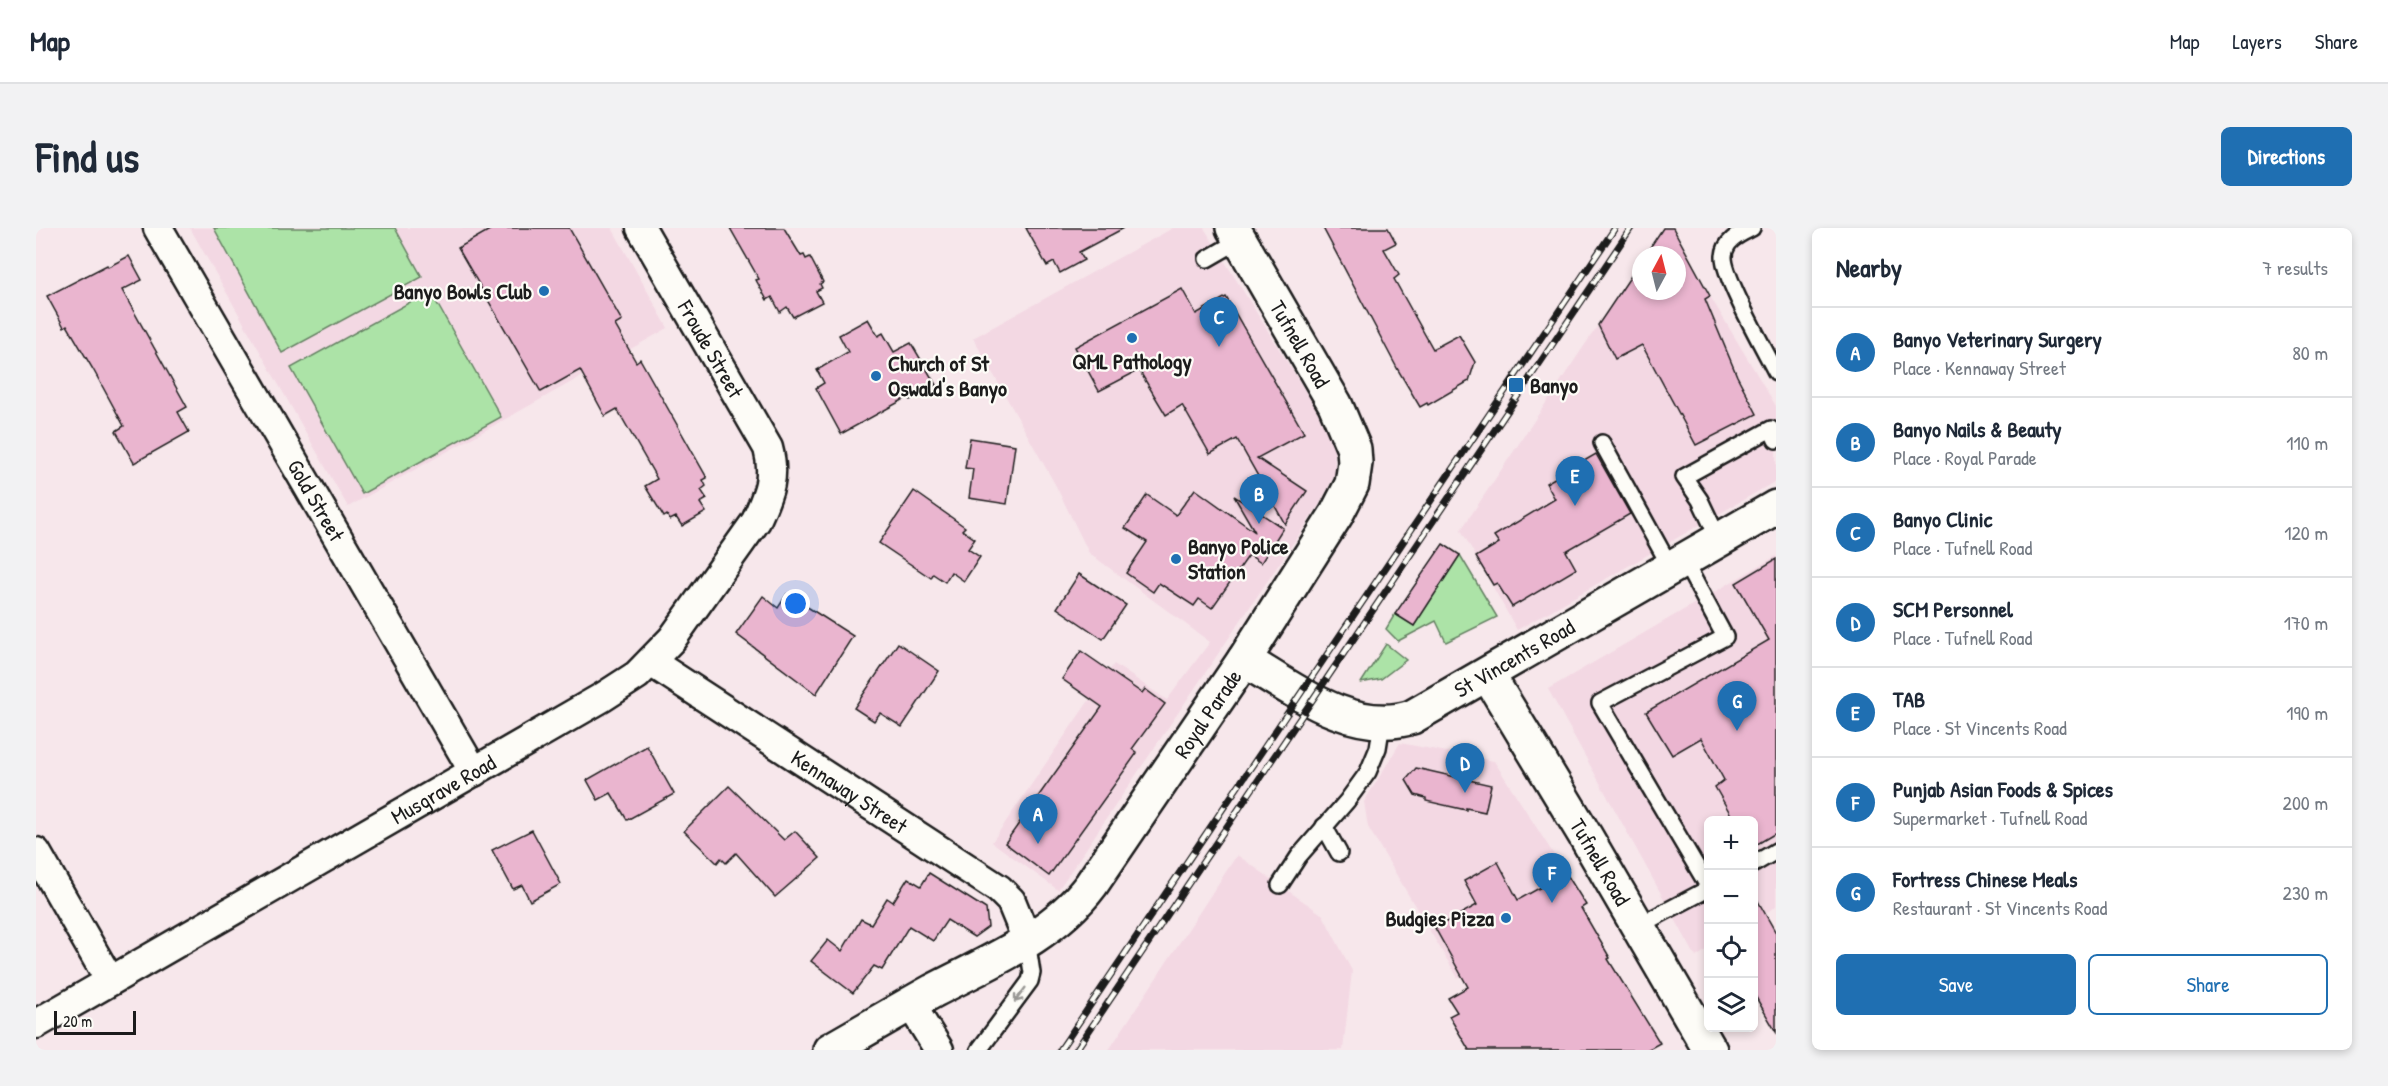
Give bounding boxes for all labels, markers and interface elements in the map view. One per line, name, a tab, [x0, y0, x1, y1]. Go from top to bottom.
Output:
text: Map	[30, 22, 70, 60]
text: Map	[2170, 27, 2199, 56]
text: Layers	[2232, 27, 2282, 56]
text: Share	[2315, 27, 2358, 56]
button: Directions	[2221, 127, 2352, 186]
text: Find us	[36, 128, 139, 185]
north arrow	[1632, 246, 1686, 300]
text: Nearby	[1836, 250, 1902, 285]
text: 7 results	[2262, 254, 2328, 281]
place label: Banyo Bowls Club	[394, 276, 532, 307]
marker: Banyo Bowls Club	[537, 284, 551, 298]
street label: Froude Street	[671, 294, 751, 404]
street label: Tufnell Road	[1263, 295, 1338, 394]
pin: C	[1200, 298, 1238, 347]
text: Banyo Veterinary Surgery	[1893, 324, 2102, 354]
marker: QML Pathology	[1125, 331, 1139, 345]
text: A	[1851, 339, 1860, 366]
text: 80 m	[2292, 339, 2328, 366]
place label: QML Pathology	[1072, 346, 1192, 377]
place label: Church of St Oswald's Banyo	[888, 348, 1007, 404]
text: Place · Kennaway Street	[1893, 354, 2066, 381]
marker: Church of St Oswald's Banyo	[869, 369, 883, 383]
place label: Banyo	[1530, 370, 1578, 401]
marker: Banyo	[1507, 376, 1525, 394]
text: Banyo Nails & Beauty	[1893, 414, 2062, 444]
text: B	[1850, 429, 1861, 456]
text: 110 m	[2286, 429, 2328, 456]
text: Place · Royal Parade	[1893, 444, 2037, 471]
street label: Gold Street	[281, 454, 352, 547]
pin: E	[1556, 456, 1594, 506]
pin: B	[1240, 474, 1278, 524]
text: Banyo Clinic	[1893, 504, 1992, 534]
text: C	[1850, 519, 1861, 546]
text: 120 m	[2284, 519, 2328, 546]
place label: Banyo Police Station	[1188, 531, 1289, 586]
text: Place · Tufnell Road	[1893, 534, 2032, 561]
marker: Banyo Police Station	[1169, 552, 1183, 566]
your location	[781, 589, 810, 618]
text: SCM Personnel	[1893, 594, 2013, 624]
text: D	[1851, 609, 1860, 636]
text: 170 m	[2284, 609, 2328, 636]
street label: St Vincents Road	[1448, 611, 1580, 705]
text: Place · Tufnell Road	[1893, 624, 2032, 651]
street label: Royal Parade	[1167, 663, 1249, 764]
pin: G	[1718, 682, 1756, 731]
text: TAB	[1893, 684, 1925, 714]
text: E	[1851, 699, 1860, 726]
text: 190 m	[2286, 699, 2328, 726]
text: Place · St Vincents Road	[1893, 714, 2067, 741]
street label: Kennaway Street	[785, 743, 914, 841]
pin: D	[1446, 744, 1484, 793]
street label: Musgrave Road	[385, 747, 501, 831]
text: Punjab Asian Foods & Spices	[1893, 774, 2113, 804]
text: F	[1852, 789, 1859, 816]
text: 200 m	[2283, 789, 2328, 816]
pin: A	[1018, 794, 1058, 844]
text: Supermarket · Tufnell Road	[1893, 804, 2087, 831]
street label: Tufnell Road	[1563, 813, 1638, 911]
map controls	[1704, 816, 1758, 1032]
button: +	[1704, 816, 1758, 870]
pin: F	[1532, 854, 1572, 903]
text: Fortress Chinese Meals	[1893, 864, 2077, 894]
button: −	[1704, 870, 1758, 924]
text: G	[1851, 879, 1860, 906]
text: 230 m	[2283, 879, 2328, 906]
text: Restaurant · St Vincents Road	[1893, 894, 2107, 921]
place label: Budgies Pizza	[1385, 903, 1494, 934]
marker: Budgies Pizza	[1499, 911, 1513, 925]
button: locate	[1704, 924, 1758, 978]
button: Save	[1836, 954, 2076, 1015]
button: Share	[2088, 954, 2328, 1015]
button: layers	[1704, 978, 1758, 1032]
one-way arrow	[1014, 987, 1027, 1003]
scale bar	[54, 1008, 136, 1036]
text: 20 m	[63, 1010, 92, 1032]

